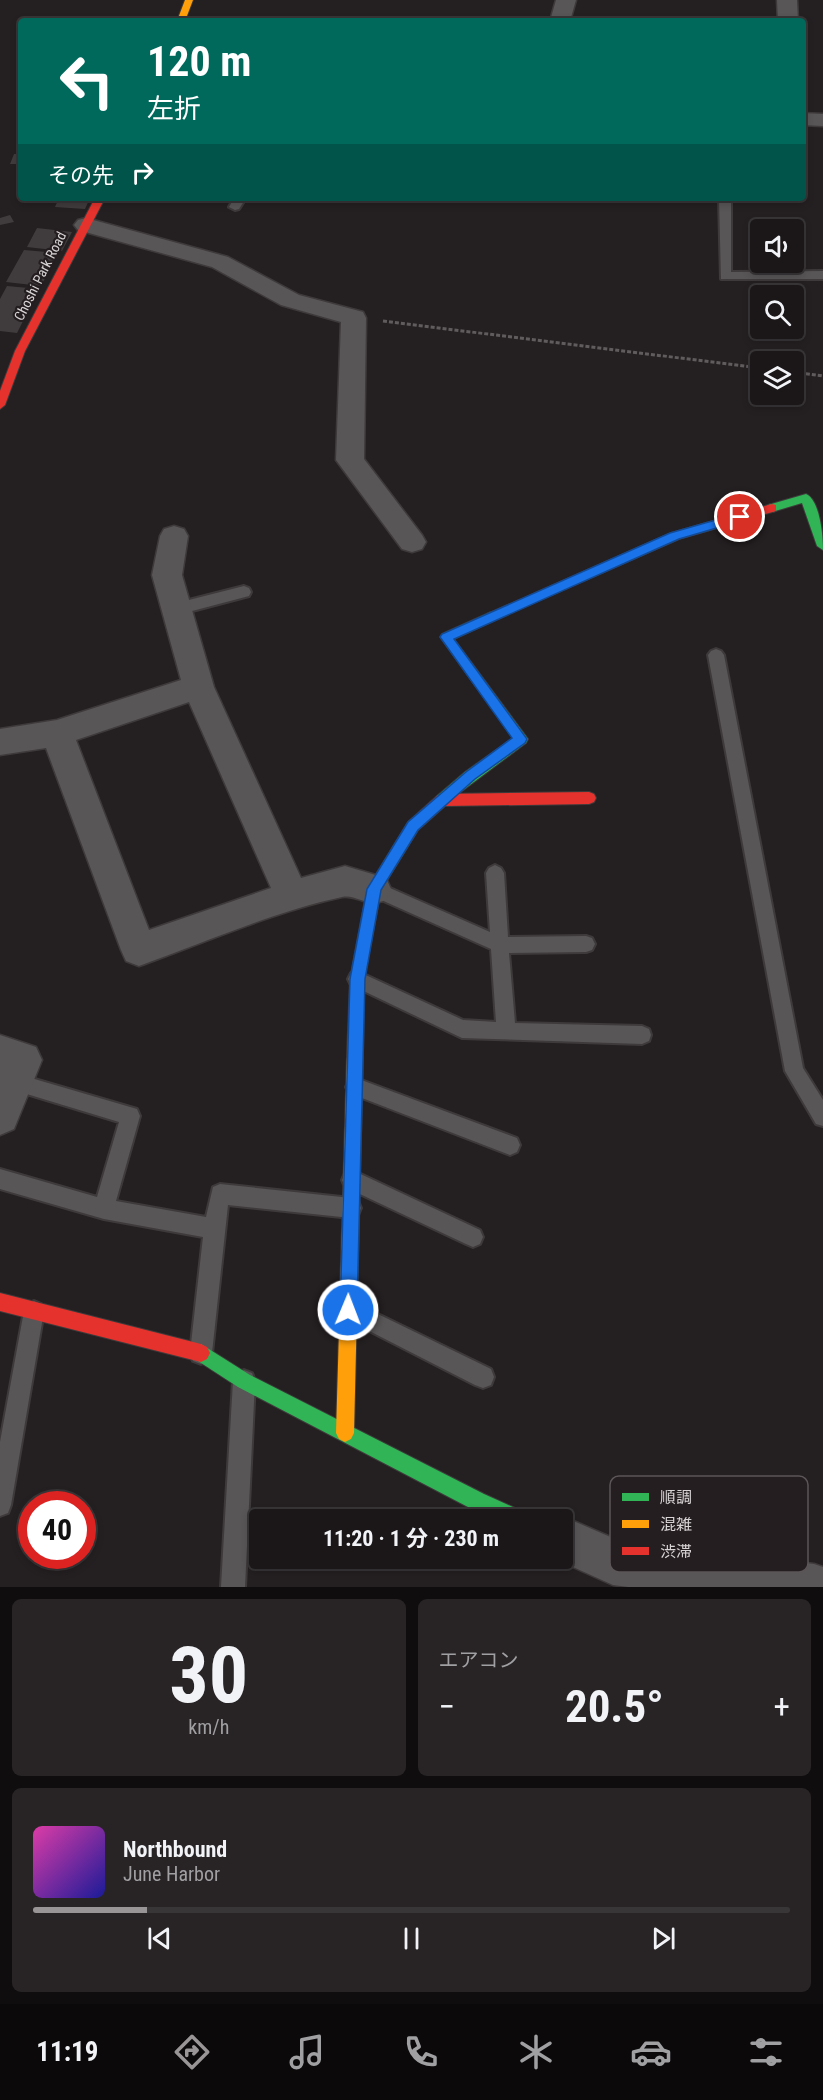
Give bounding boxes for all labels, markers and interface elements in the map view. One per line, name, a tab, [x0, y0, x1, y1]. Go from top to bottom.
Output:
text: 120 m	[147, 37, 252, 86]
icon: left	[48, 42, 126, 120]
text: 左折	[147, 93, 201, 125]
icon: right	[126, 156, 159, 189]
text: その先	[48, 163, 114, 188]
map controls	[750, 219, 804, 405]
button: sound	[750, 219, 804, 273]
street label: Choshi Park Road	[11, 229, 69, 323]
button: search	[750, 285, 804, 339]
button: layers	[750, 351, 804, 405]
pin	[714, 491, 765, 542]
icon: arrive	[723, 500, 756, 533]
position arrow	[316, 1278, 380, 1342]
legend	[610, 1476, 808, 1572]
text: 順調	[660, 1488, 692, 1507]
speed limit sign: 40	[18, 1491, 96, 1569]
text: 混雑	[660, 1515, 692, 1534]
text: 11:20 · 1 分 · 230 m	[323, 1526, 499, 1551]
text: 渋滞	[660, 1542, 692, 1561]
text: 30	[169, 1630, 248, 1721]
text: エアコン	[439, 1648, 519, 1672]
text: 20.5°	[565, 1680, 664, 1733]
text: −	[439, 1687, 455, 1726]
text: +	[774, 1687, 790, 1726]
text: km/h	[188, 1715, 229, 1739]
text: Northbound	[123, 1837, 227, 1862]
text: June Harbor	[123, 1862, 220, 1886]
icon: previous	[143, 1922, 176, 1955]
icon: pause	[395, 1922, 428, 1955]
icon: next	[647, 1922, 680, 1955]
icon: directions	[171, 2031, 213, 2073]
icon: music	[286, 2031, 328, 2073]
icon: phone	[400, 2031, 442, 2073]
icon: climate	[515, 2031, 557, 2073]
icon: car	[630, 2031, 672, 2073]
icon: filters	[745, 2031, 787, 2073]
text: 11:19	[36, 2036, 98, 2068]

